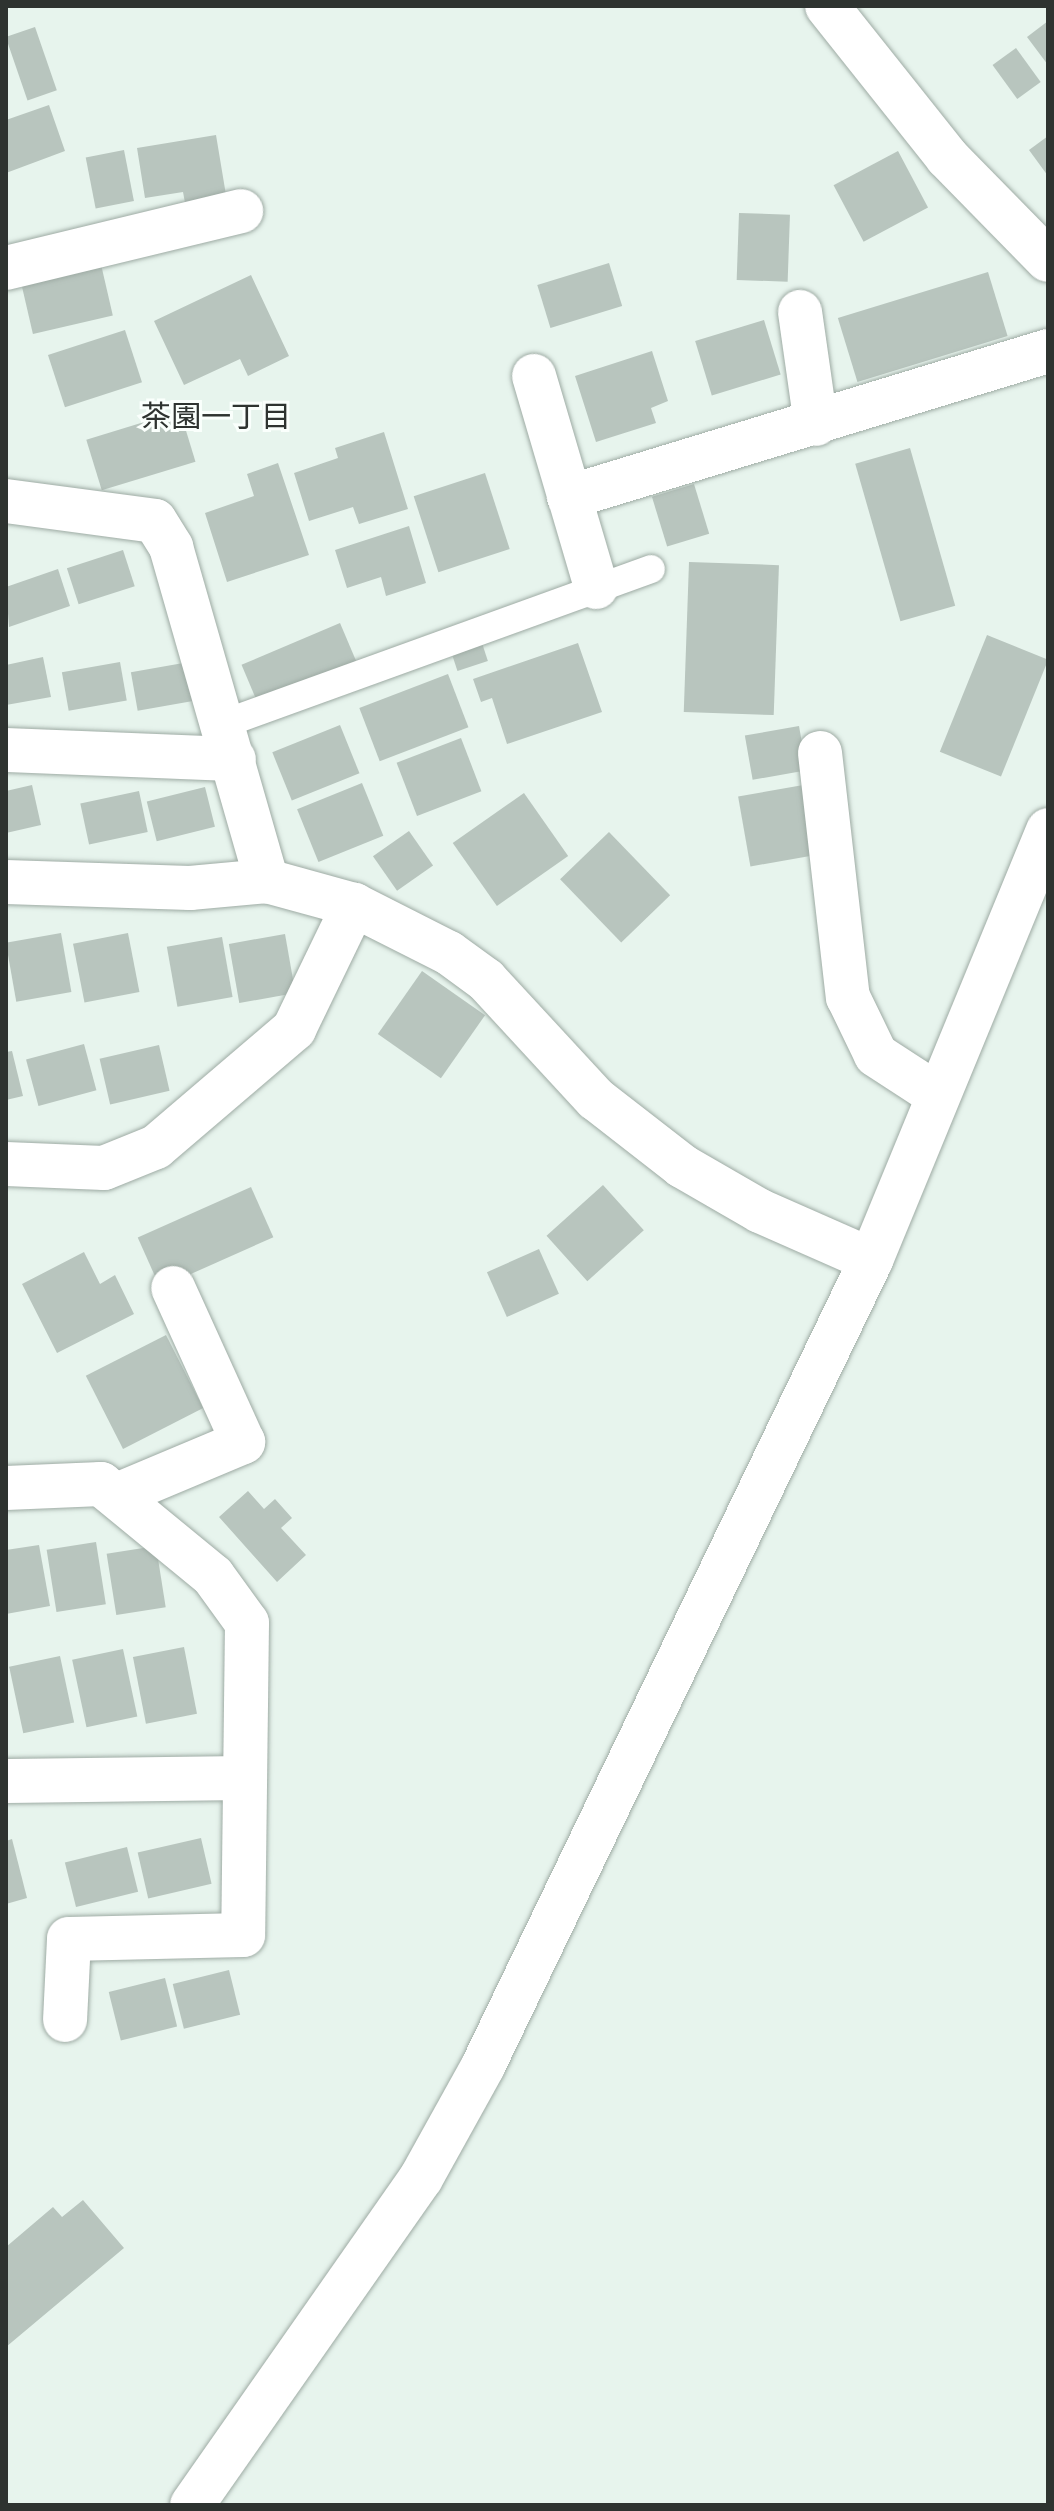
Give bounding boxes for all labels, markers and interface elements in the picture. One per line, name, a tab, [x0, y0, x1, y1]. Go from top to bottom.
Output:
district label: 茶園一丁目	[141, 399, 291, 435]

